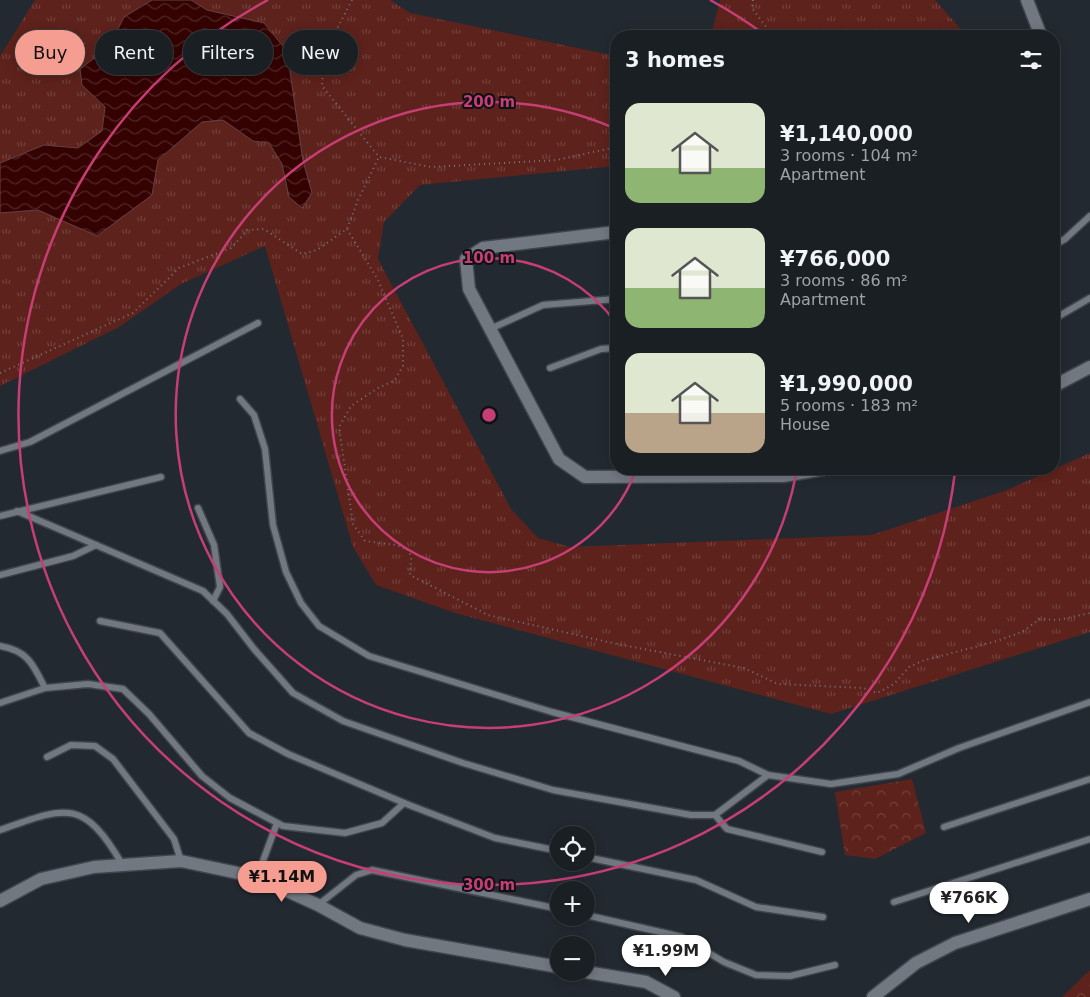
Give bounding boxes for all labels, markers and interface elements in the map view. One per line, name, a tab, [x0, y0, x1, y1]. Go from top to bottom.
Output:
chip: Buy	[15, 30, 85, 75]
chip: Rent	[95, 30, 173, 75]
chip: Filters	[183, 30, 273, 75]
chip: New	[283, 30, 358, 75]
icon: filters	[1017, 46, 1045, 74]
text: 3 homes	[625, 48, 725, 72]
text: 200 m	[463, 93, 515, 111]
text: ¥1,140,000	[780, 122, 913, 146]
icon: home	[665, 123, 725, 183]
text: 3 rooms · 104 m²	[780, 146, 918, 165]
text: Apartment	[780, 165, 866, 184]
text: ¥766,000	[780, 247, 890, 271]
icon: home	[665, 248, 725, 308]
text: 100 m	[463, 249, 515, 267]
text: 3 rooms · 86 m²	[780, 271, 908, 290]
text: Apartment	[780, 290, 866, 309]
text: ¥1,990,000	[780, 372, 913, 396]
icon: home	[665, 373, 725, 433]
text: 5 rooms · 183 m²	[780, 396, 918, 415]
centre of rings	[480, 406, 498, 424]
text: House	[780, 415, 830, 434]
map controls	[550, 826, 595, 981]
button: locate	[550, 826, 595, 871]
pin: ¥1.14M	[241, 860, 323, 903]
text: ¥1.14M	[249, 867, 315, 886]
text: 300 m	[463, 876, 515, 894]
button: +	[550, 881, 595, 926]
pin: ¥766K	[934, 882, 1004, 924]
text: ¥766K	[941, 888, 997, 907]
pin: ¥1.99M	[625, 934, 707, 977]
button: −	[550, 936, 595, 981]
text: ¥1.99M	[633, 941, 699, 960]

